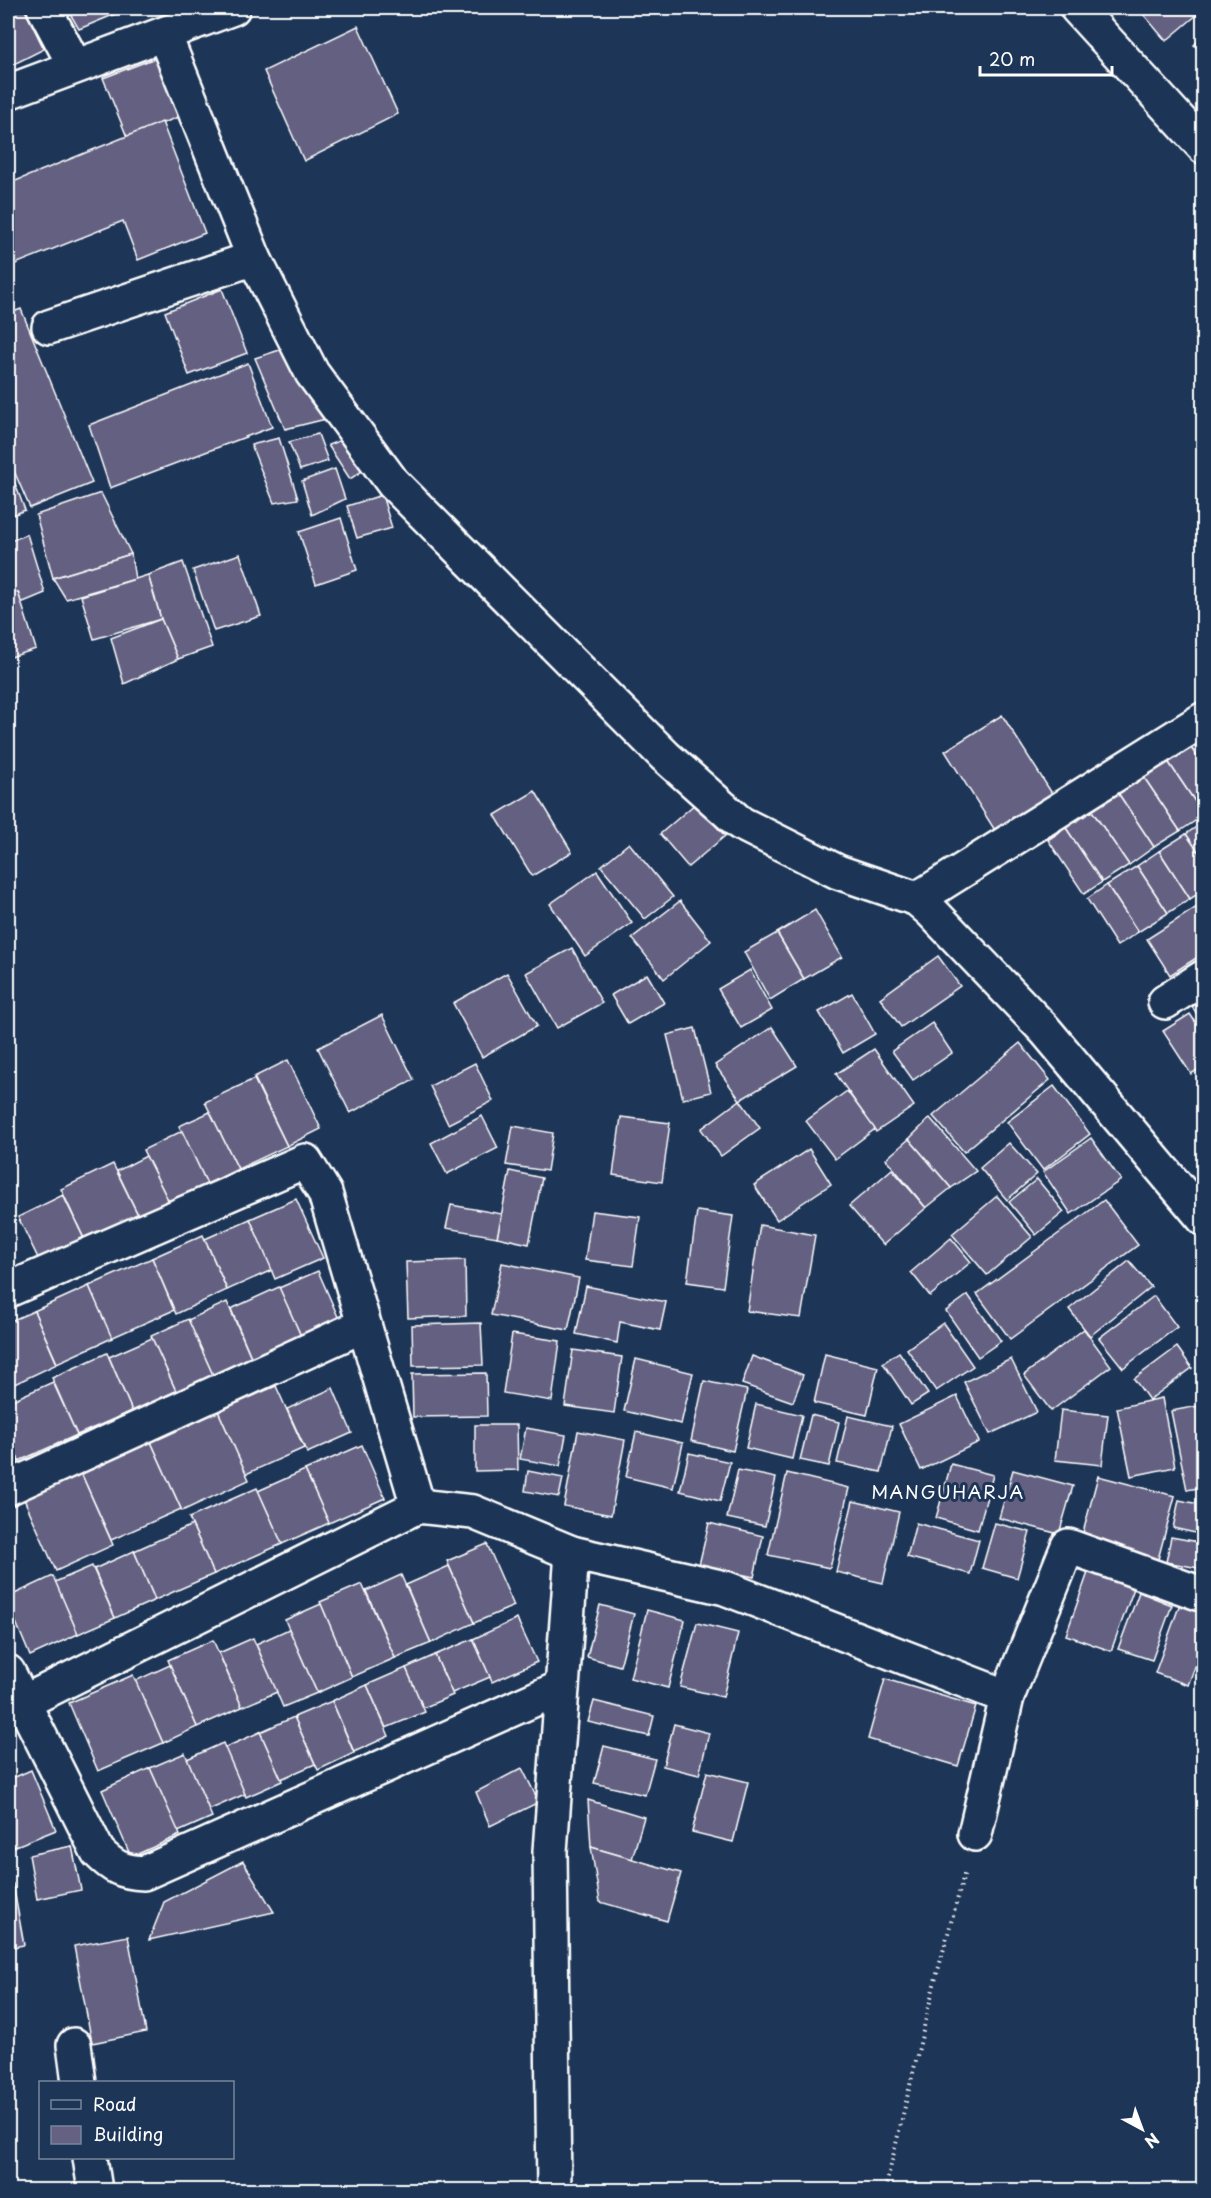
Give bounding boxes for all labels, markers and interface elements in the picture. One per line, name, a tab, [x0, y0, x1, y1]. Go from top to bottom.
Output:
scale bar	[980, 39, 1112, 77]
text: 20 m	[989, 45, 1035, 72]
district label: MANGUHARJA	[871, 1478, 1025, 1505]
legend	[39, 2081, 234, 2159]
text: Road	[93, 2090, 137, 2117]
north arrow	[1112, 2099, 1172, 2159]
text: Building	[93, 2120, 163, 2147]
text: N	[1140, 2128, 1165, 2154]

